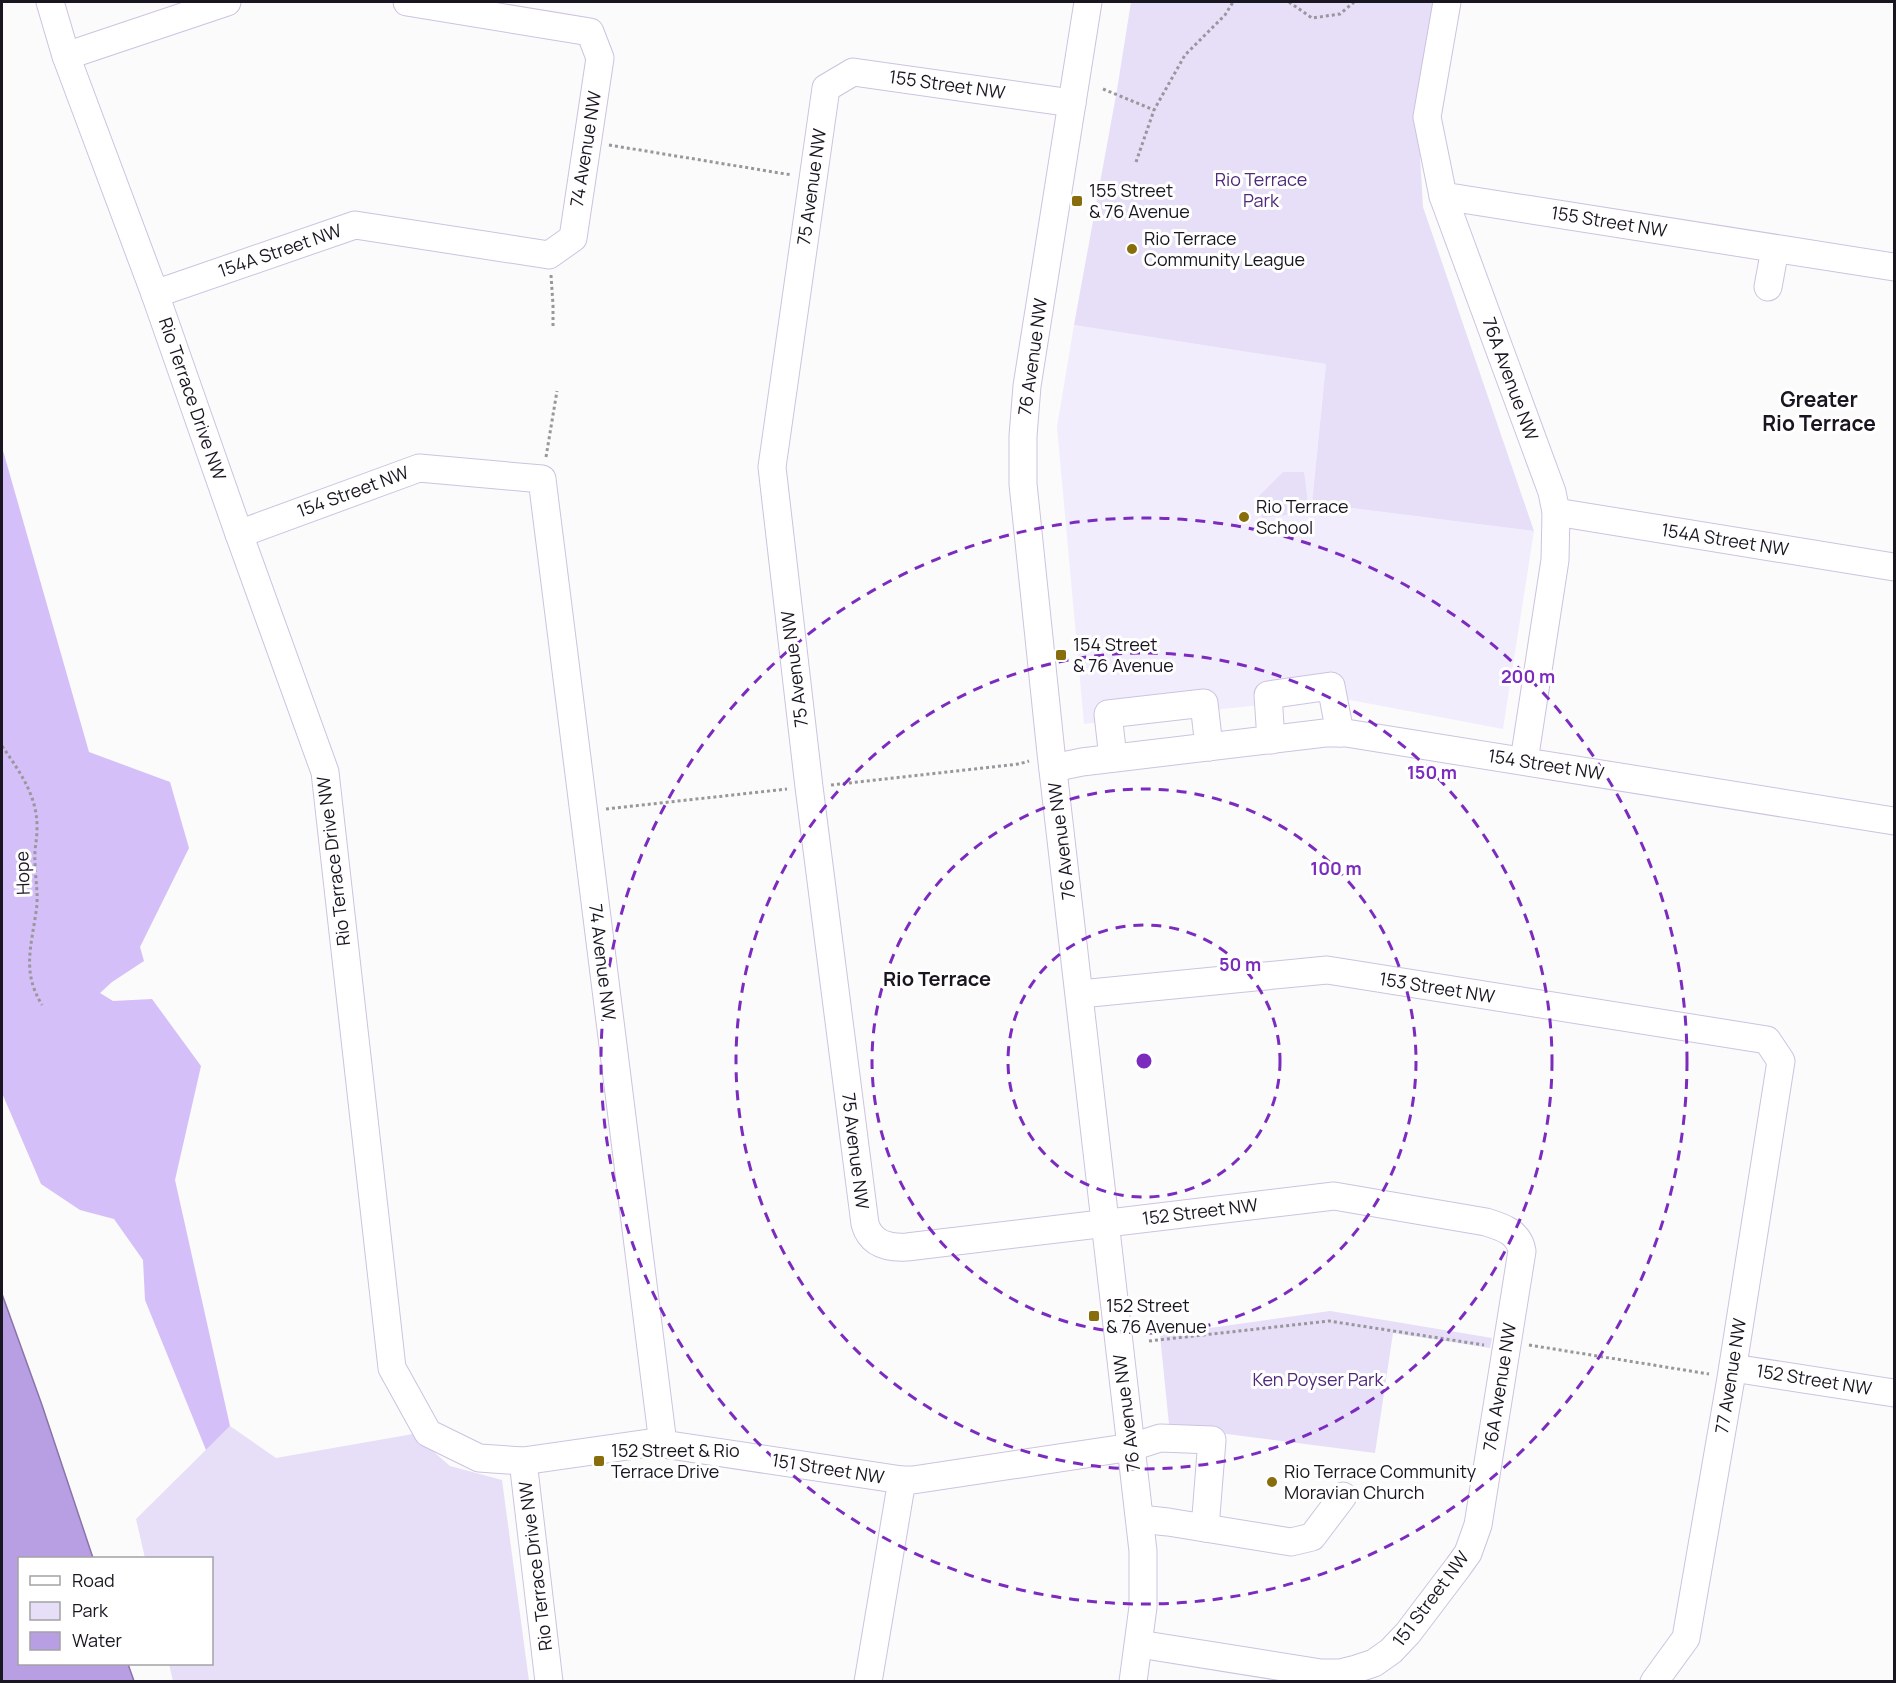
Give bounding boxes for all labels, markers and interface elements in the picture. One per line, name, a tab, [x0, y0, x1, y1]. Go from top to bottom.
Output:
street label: 155 Street NW	[888, 64, 1007, 104]
street label: 74 Avenue NW	[564, 89, 606, 208]
street label: 75 Avenue NW	[791, 127, 831, 247]
park label: Rio Terrace Park	[1215, 167, 1307, 212]
place label: 155 Street & 76 Avenue	[1089, 178, 1190, 223]
marker: 155 Street & 76 Avenue	[1070, 194, 1084, 208]
street label: 155 Street NW	[1549, 200, 1669, 242]
street label: 154A Street NW	[215, 218, 345, 282]
place label: Rio Terrace Community League	[1144, 226, 1305, 271]
marker: Rio Terrace Community League	[1125, 242, 1139, 256]
street label: 76 Avenue NW	[1012, 297, 1052, 417]
street label: Rio Terrace Drive NW	[154, 314, 232, 484]
street label: 76A Avenue NW	[1478, 314, 1544, 444]
district label: Greater Rio Terrace	[1762, 385, 1876, 437]
street label: 154 Street NW	[293, 460, 412, 522]
place label: Rio Terrace School	[1256, 494, 1348, 539]
marker: Rio Terrace School	[1237, 510, 1251, 524]
street label: 154A Street NW	[1660, 517, 1791, 561]
street label: 75 Avenue NW	[775, 609, 813, 729]
place label: 154 Street & 76 Avenue	[1073, 632, 1174, 677]
marker: 154 Street & 76 Avenue	[1054, 648, 1068, 662]
text: 200 m	[1501, 664, 1555, 688]
street label: 154 Street NW	[1486, 743, 1606, 785]
text: 150 m	[1407, 760, 1457, 784]
street label: Rio Terrace Drive NW	[311, 775, 355, 947]
street label: 76 Avenue NW	[1042, 781, 1080, 901]
street label: Hope	[9, 851, 35, 896]
text: 100 m	[1310, 856, 1362, 880]
street label: 74 Avenue NW	[584, 902, 622, 1022]
text: 50 m	[1219, 952, 1261, 976]
district label: Rio Terrace	[883, 965, 991, 992]
street label: 153 Street NW	[1378, 966, 1497, 1008]
centre of rings	[1134, 1051, 1154, 1071]
street label: 75 Avenue NW	[837, 1091, 875, 1211]
street label: 152 Street NW	[1141, 1192, 1259, 1230]
place label: 152 Street & 76 Avenue	[1106, 1293, 1207, 1338]
marker: 152 Street & 76 Avenue	[1087, 1309, 1101, 1323]
street label: 77 Avenue NW	[1709, 1316, 1751, 1435]
street label: 76A Avenue NW	[1477, 1321, 1521, 1453]
street label: 76 Avenue NW	[1107, 1353, 1145, 1473]
street label: 152 Street NW	[1755, 1358, 1874, 1400]
park label: Ken Poyser Park	[1252, 1367, 1385, 1391]
place label: 152 Street & Rio Terrace Drive	[611, 1438, 740, 1483]
street label: 151 Street NW	[770, 1447, 886, 1489]
marker: 152 Street & Rio Terrace Drive	[592, 1454, 606, 1468]
place label: Rio Terrace Community Moravian Church	[1284, 1459, 1477, 1504]
marker: Rio Terrace Community Moravian Church	[1265, 1475, 1279, 1489]
street label: Rio Terrace Drive NW	[513, 1480, 557, 1652]
street label: 151 Street NW	[1386, 1546, 1474, 1651]
legend	[18, 1557, 213, 1665]
text: Road	[72, 1568, 115, 1592]
text: Park	[72, 1598, 109, 1622]
text: Water	[72, 1628, 122, 1652]

